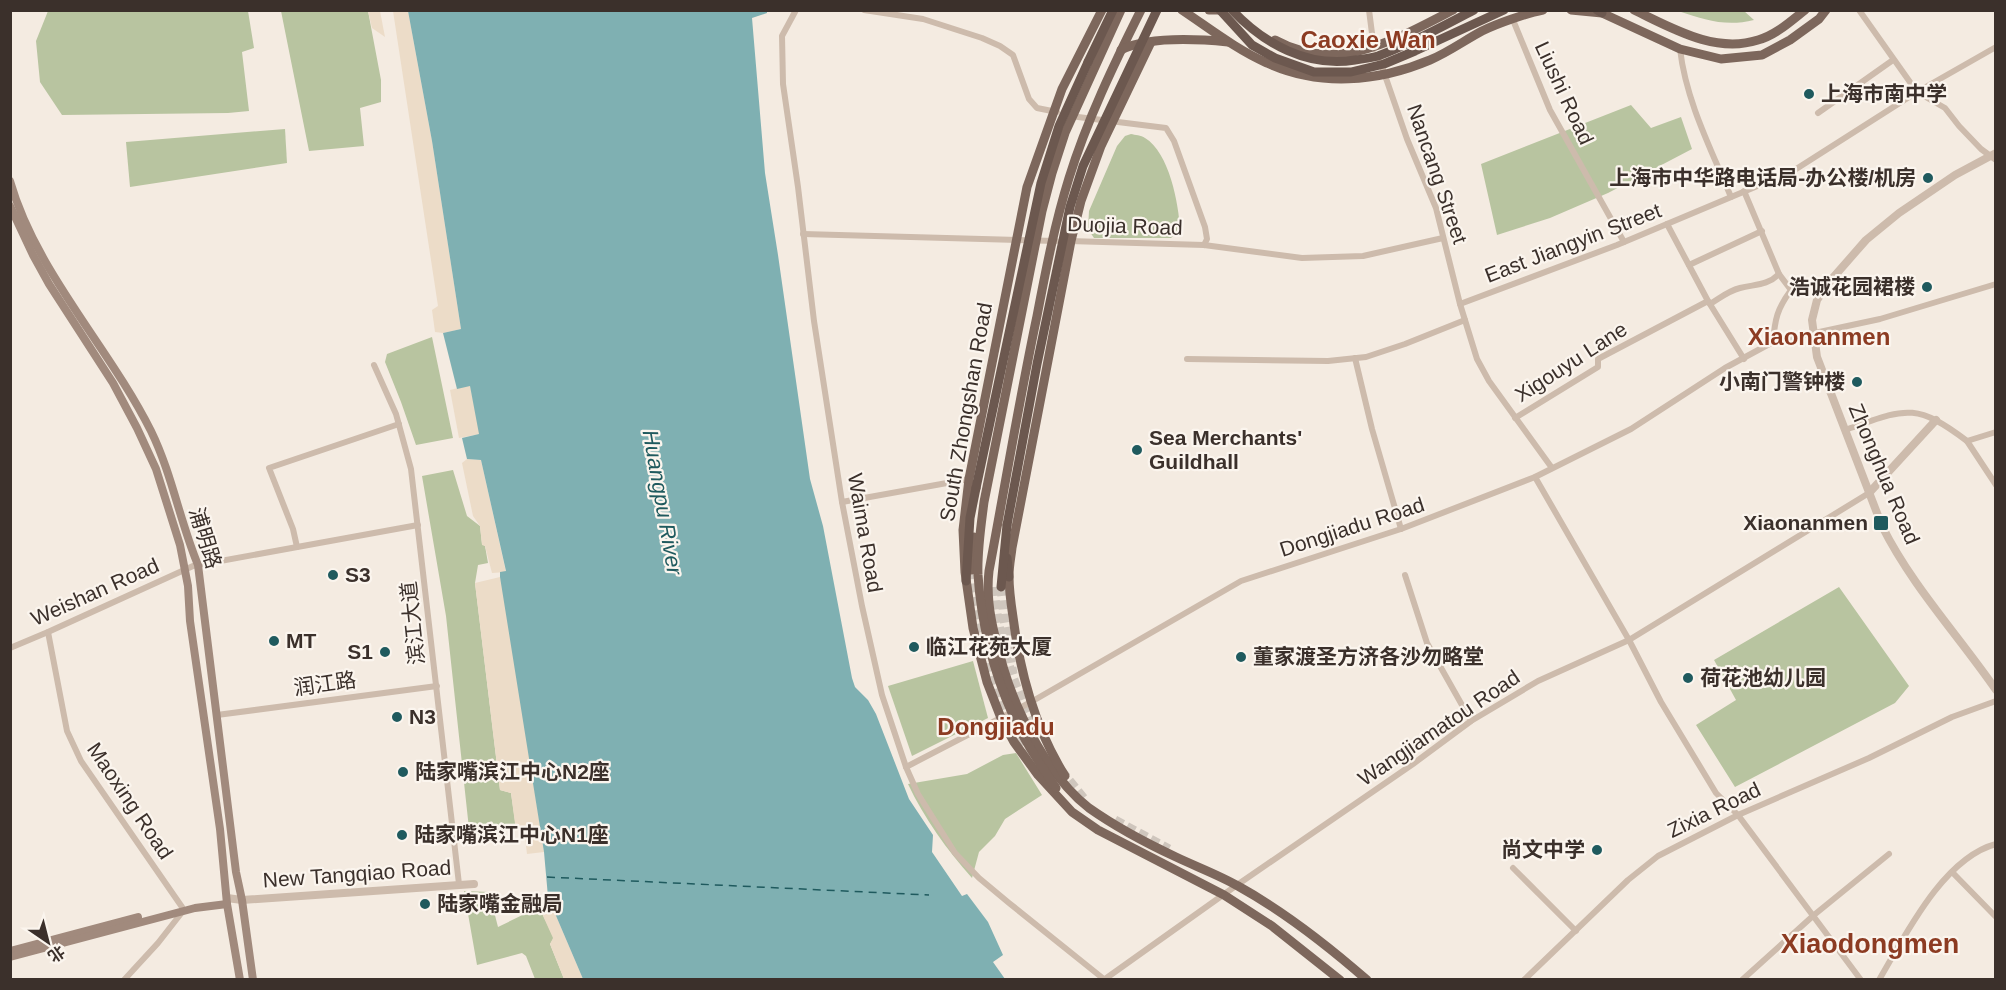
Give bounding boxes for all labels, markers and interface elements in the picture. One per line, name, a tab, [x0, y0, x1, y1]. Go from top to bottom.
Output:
district label: Caoxie Wan	[1300, 26, 1436, 53]
street label: Liushi Road	[1531, 38, 1598, 148]
place label: 上海市南中学	[1821, 82, 1947, 105]
marker: 上海市南中学	[1802, 87, 1816, 101]
street label: Nancang Street	[1403, 101, 1472, 247]
place label: 上海市中华路电话局-办公楼/机房	[1609, 166, 1916, 189]
marker: 上海市中华路电话局-办公楼/机房	[1921, 171, 1935, 185]
street label: East Jiangyin Street	[1482, 198, 1664, 287]
street label: Duojia Road	[1067, 212, 1183, 239]
place label: 浩诚花园裙楼	[1789, 275, 1915, 298]
marker: 浩诚花园裙楼	[1920, 280, 1934, 294]
street label: South Zhongshan Road	[935, 301, 996, 523]
street label: Xigouyu Lane	[1511, 317, 1631, 406]
district label: Xiaonanmen	[1748, 323, 1890, 350]
place label: 小南门警钟楼	[1719, 370, 1845, 393]
marker: 小南门警钟楼	[1850, 375, 1864, 389]
street label: Zhonghua Road	[1844, 400, 1924, 548]
place label: Sea Merchants' Guildhall	[1149, 426, 1302, 473]
water label: Huangpu River	[637, 428, 688, 578]
marker: Sea Merchants' Guildhall	[1130, 443, 1144, 457]
street label: Waima Road	[844, 472, 887, 594]
street label: Dongjiadu Road	[1277, 492, 1427, 561]
street label: 浦明路	[185, 504, 226, 571]
place label: Xiaonanmen	[1743, 511, 1868, 534]
marker: Xiaonanmen	[1872, 514, 1890, 532]
street label: Weishan Road	[27, 553, 162, 630]
place label: S3	[345, 563, 371, 586]
marker: S3	[326, 568, 340, 582]
street label: 滨江大道	[397, 580, 428, 666]
place label: MT	[286, 629, 316, 652]
marker: MT	[267, 634, 281, 648]
place label: 临江花苑大厦	[926, 635, 1052, 658]
place label: S1	[347, 640, 373, 663]
marker: 临江花苑大厦	[907, 640, 921, 654]
marker: S1	[378, 645, 392, 659]
place label: 董家渡圣方济各沙勿略堂	[1253, 645, 1484, 668]
marker: 董家渡圣方济各沙勿略堂	[1234, 650, 1248, 664]
street label: Wangjiamatou Road	[1354, 665, 1524, 790]
place label: 荷花池幼儿园	[1700, 666, 1826, 689]
street label: 润江路	[292, 668, 358, 699]
marker: 荷花池幼儿园	[1681, 671, 1695, 685]
place label: N3	[409, 705, 436, 728]
marker: N3	[390, 710, 404, 724]
district label: Dongjiadu	[937, 713, 1055, 740]
street label: Maoxing Road	[83, 738, 178, 863]
place label: 陆家嘴滨江中心N2座	[415, 760, 610, 783]
marker: 陆家嘴滨江中心N2座	[396, 765, 410, 779]
street label: Zixia Road	[1664, 777, 1764, 842]
place label: 陆家嘴滨江中心N1座	[414, 823, 609, 846]
marker: 陆家嘴滨江中心N1座	[395, 828, 409, 842]
place label: 尚文中学	[1501, 838, 1585, 861]
marker: 尚文中学	[1590, 843, 1604, 857]
street label: New Tangqiao Road	[262, 855, 452, 892]
place label: 陆家嘴金融局	[437, 892, 563, 915]
marker: 陆家嘴金融局	[418, 897, 432, 911]
north arrow	[18, 912, 78, 972]
district label: Xiaodongmen	[1781, 929, 1959, 959]
text: 北	[45, 942, 68, 965]

